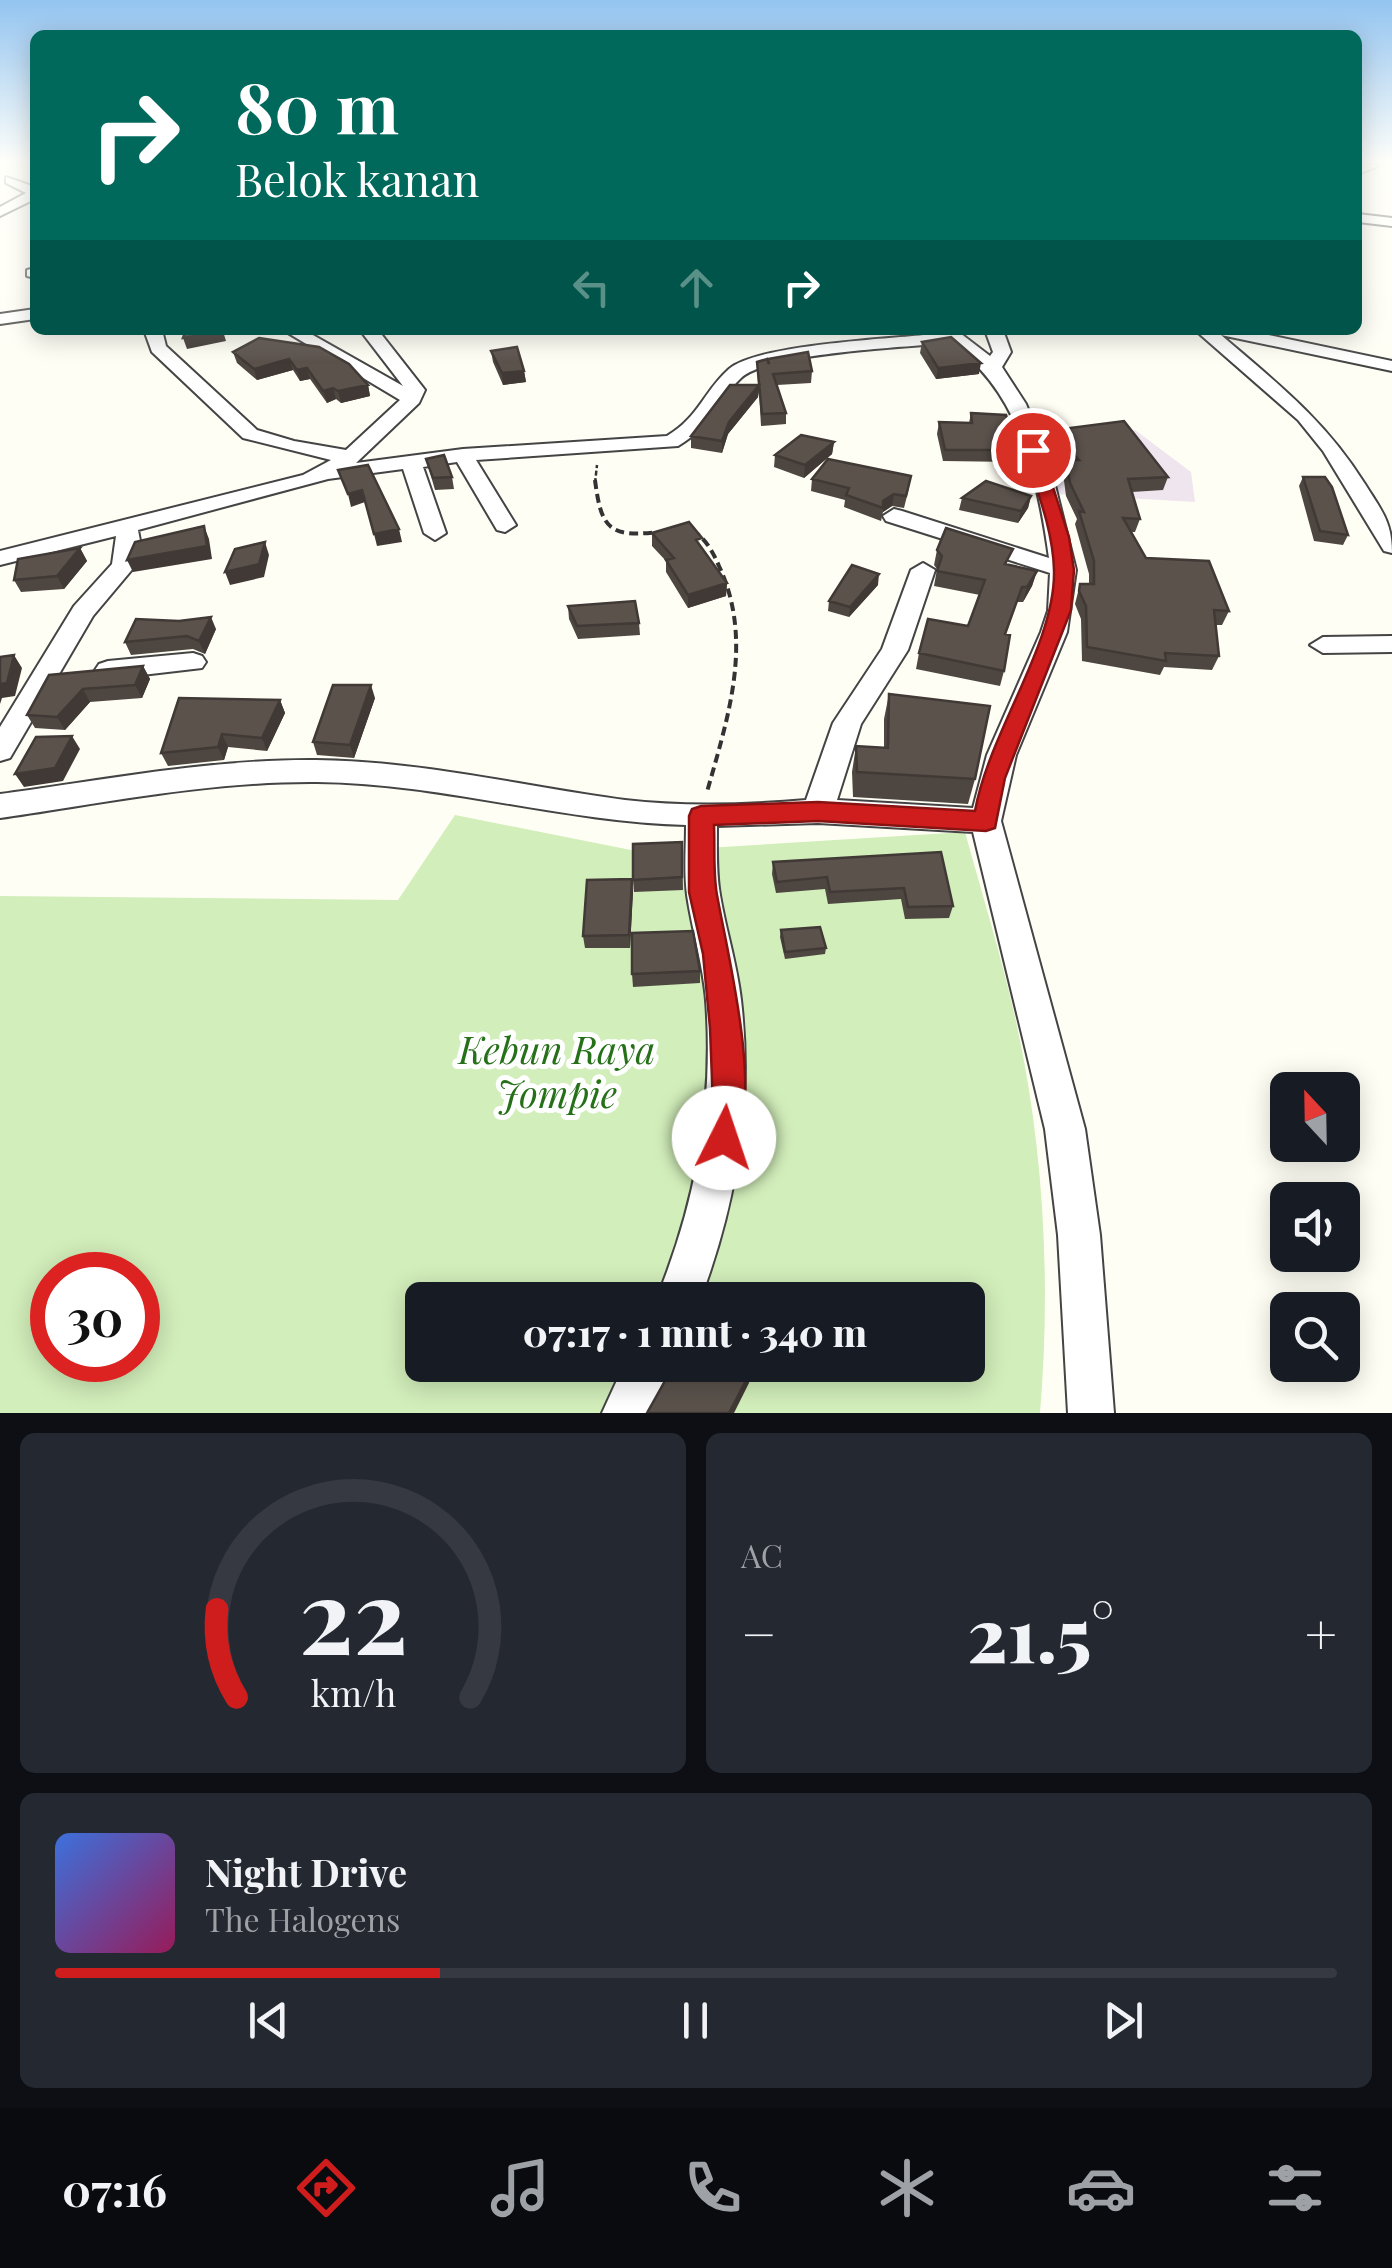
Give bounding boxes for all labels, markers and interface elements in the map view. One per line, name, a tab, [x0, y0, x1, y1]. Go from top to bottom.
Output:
text: 80 m	[235, 58, 399, 152]
icon: right	[70, 70, 200, 200]
text: Belok kanan	[235, 148, 479, 208]
icon: left	[564, 260, 619, 315]
icon: ahead	[669, 260, 724, 315]
icon: right	[774, 260, 829, 315]
pin	[991, 408, 1076, 493]
icon: arrive	[1006, 423, 1061, 478]
park label: Kebun Raya Jompie	[457, 1023, 655, 1118]
north arrow	[1270, 1072, 1360, 1162]
map controls	[1270, 1072, 1360, 1382]
position arrow	[672, 1086, 776, 1190]
button: sound	[1270, 1182, 1360, 1272]
speed limit sign: 30	[30, 1252, 160, 1382]
button: search	[1270, 1292, 1360, 1382]
text: 07:17 · 1 mnt · 340 m	[523, 1306, 867, 1357]
text: AC	[741, 1533, 783, 1576]
text: 22	[299, 1542, 407, 1681]
text: 21.5°	[967, 1582, 1114, 1682]
text: −	[741, 1595, 777, 1669]
text: +	[1305, 1595, 1337, 1669]
text: km/h	[310, 1668, 396, 1716]
text: Night Drive	[205, 1846, 407, 1897]
text: The Halogens	[205, 1897, 400, 1940]
icon: previous	[241, 1993, 296, 2048]
icon: pause	[668, 1993, 723, 2048]
icon: next	[1096, 1993, 1151, 2048]
icon: directions	[291, 2153, 361, 2223]
icon: music	[485, 2153, 555, 2223]
icon: phone	[678, 2153, 748, 2223]
icon: climate	[872, 2153, 942, 2223]
icon: car	[1066, 2153, 1136, 2223]
icon: filters	[1260, 2153, 1330, 2223]
text: 07:16	[62, 2158, 167, 2218]

